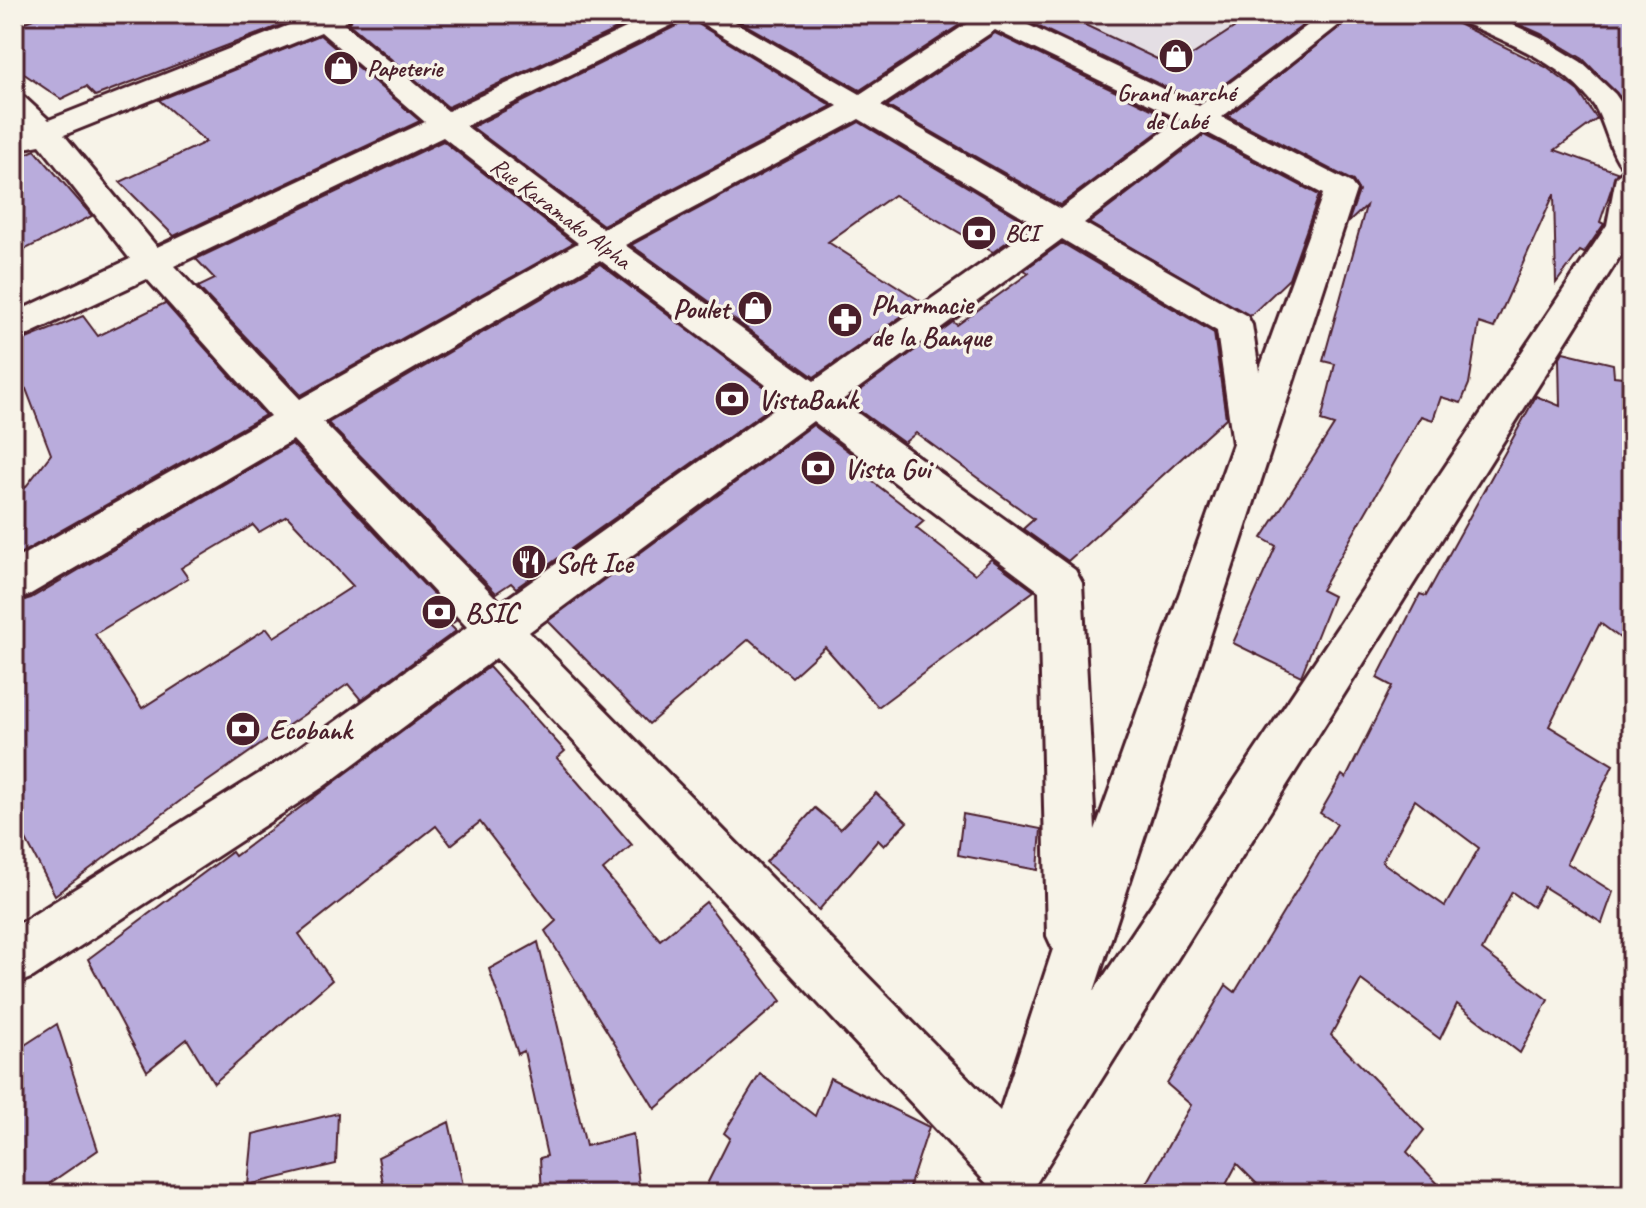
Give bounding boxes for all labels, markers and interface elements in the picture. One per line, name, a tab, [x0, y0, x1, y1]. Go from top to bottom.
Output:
shop icon: Grand marché de Labé	[1157, 37, 1195, 75]
shop icon: Papeterie	[322, 49, 360, 87]
place label: Papeterie	[367, 53, 444, 83]
place label: Grand marché de Labé	[1117, 78, 1239, 136]
street label: Rue Karamako Alpha	[485, 150, 639, 277]
bank icon: BCI	[960, 214, 998, 252]
place label: BCI	[1005, 218, 1044, 248]
place label: Pharmacie de la Banque	[871, 287, 993, 354]
shop icon: Poulet	[736, 289, 774, 327]
place label: Poulet	[673, 291, 733, 326]
pharmacy icon: Pharmacie de la Banque	[826, 301, 864, 339]
bank icon: VistaBank	[713, 380, 751, 418]
place label: VistaBank	[758, 382, 860, 417]
bank icon: Vista Gui	[799, 449, 837, 487]
place label: Vista Gui	[844, 451, 934, 486]
restaurant icon: Soft Ice	[510, 543, 548, 581]
place label: Soft Ice	[555, 545, 635, 580]
bank icon: BSIC	[420, 593, 458, 631]
place label: BSIC	[465, 595, 522, 630]
bank icon: Ecobank	[224, 710, 262, 748]
place label: Ecobank	[269, 712, 354, 747]

